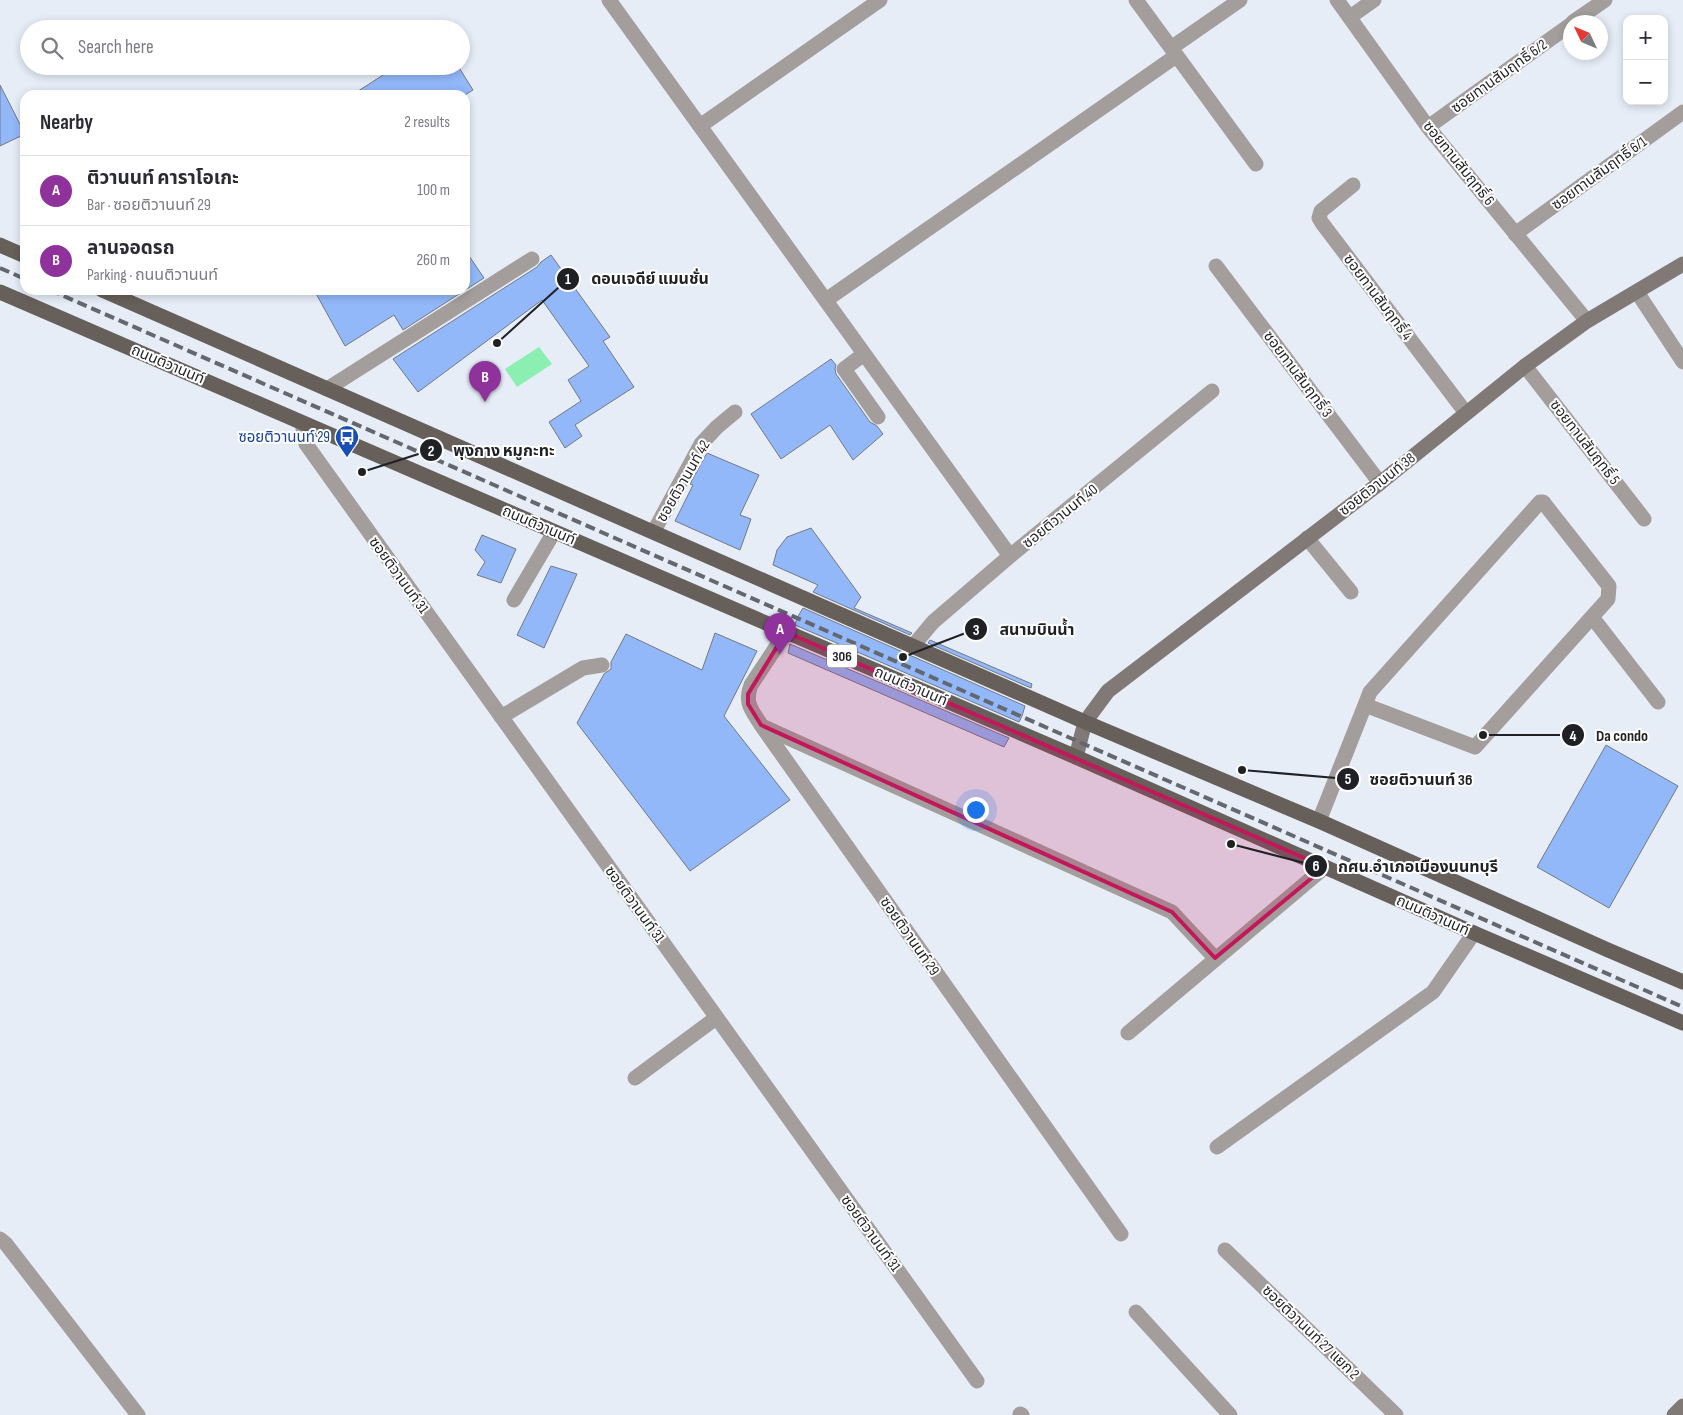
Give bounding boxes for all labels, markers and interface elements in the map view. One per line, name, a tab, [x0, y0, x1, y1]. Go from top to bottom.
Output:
north arrow	[1563, 15, 1608, 60]
map controls	[1623, 15, 1668, 105]
button: +	[1623, 15, 1668, 60]
search box	[20, 20, 470, 75]
icon: search	[38, 34, 66, 62]
street label: ซอยทานสัมฤทธิ์ 6/2	[1448, 35, 1551, 118]
text: Search here	[78, 36, 154, 59]
button: −	[1623, 60, 1668, 105]
text: Nearby	[40, 110, 93, 135]
text: 2 results	[404, 113, 450, 132]
street label: ซอยทานสัมฤทธิ์ 6	[1419, 117, 1499, 209]
street label: ซอยทานสัมฤทธิ์ 6/1	[1548, 132, 1651, 214]
text: ติวานนท์ คาราโอเกะ	[87, 167, 239, 190]
text: A	[52, 181, 60, 200]
text: 100 m	[417, 181, 450, 200]
text: Bar · ซอยติวานนท์ 29	[87, 196, 211, 215]
text: ลานจอดรถ	[87, 237, 175, 260]
street label: ซอยทานสัมฤทธิ์ 4	[1339, 250, 1416, 344]
text: B	[52, 251, 60, 270]
text: 260 m	[416, 251, 450, 270]
callout: ดอนเจดีย์ แมนชั่น	[556, 263, 719, 294]
text: Parking · ถนนติวานนท์	[87, 266, 218, 285]
text: ดอนเจดีย์ แมนชั่น	[591, 268, 709, 289]
text: 1	[565, 270, 571, 289]
street label: ซอยทานสัมฤทธิ์ 3	[1259, 327, 1336, 421]
street label: ถนนติวานนท์	[128, 340, 207, 388]
pin: B	[469, 361, 501, 402]
street label: ซอยทานสัมฤทธิ์ 5	[1545, 396, 1624, 489]
bus stop icon: ซอยติวานนท์ 29	[334, 424, 360, 458]
place label: ซอยติวานนท์ 29	[238, 428, 330, 447]
callout: พุงกาง หมูกะทะ	[419, 435, 565, 466]
street label: ซอยติวานนท์ 42	[652, 437, 714, 526]
text: 2	[428, 442, 434, 461]
text: พุงกาง หมูกะทะ	[453, 442, 555, 461]
street label: ซอยติวานนท์ 38	[1335, 449, 1419, 520]
street label: ซอยติวานนท์ 40	[1019, 480, 1102, 553]
street label: ถนนติวานนท์	[499, 501, 578, 549]
street label: ซอยติวานนท์ 31	[364, 533, 433, 618]
pin: A	[764, 613, 796, 654]
callout: สนามบินน้ำ	[964, 614, 1084, 645]
text: สนามบินน้ำ	[999, 618, 1075, 640]
text: 3	[973, 621, 980, 640]
road number: 306	[827, 644, 857, 668]
street label: ถนนติวานนท์	[871, 662, 950, 710]
callout: Da condo	[1561, 720, 1658, 751]
text: 4	[1570, 727, 1577, 746]
text: Da condo	[1596, 727, 1648, 746]
callout: ซอยติวานนท์ 36	[1335, 764, 1483, 795]
text: 5	[1345, 770, 1352, 789]
text: ซอยติวานนท์ 36	[1370, 771, 1472, 790]
your location	[963, 797, 989, 823]
callout: กศน.อำเภอเมืองนนทบุรี	[1303, 851, 1508, 882]
text: 6	[1312, 857, 1320, 876]
text: กศน.อำเภอเมืองนนทบุรี	[1338, 858, 1498, 877]
street label: ซอยติวานนท์ 31	[600, 862, 669, 947]
street label: ถนนติวานนท์	[1393, 891, 1472, 940]
street label: ซอยติวานนท์ 29	[876, 893, 944, 979]
street label: ซอยติวานนท์ 31	[836, 1191, 905, 1276]
street label: ซอยติวานนท์ 27 แยก 2	[1258, 1281, 1363, 1384]

